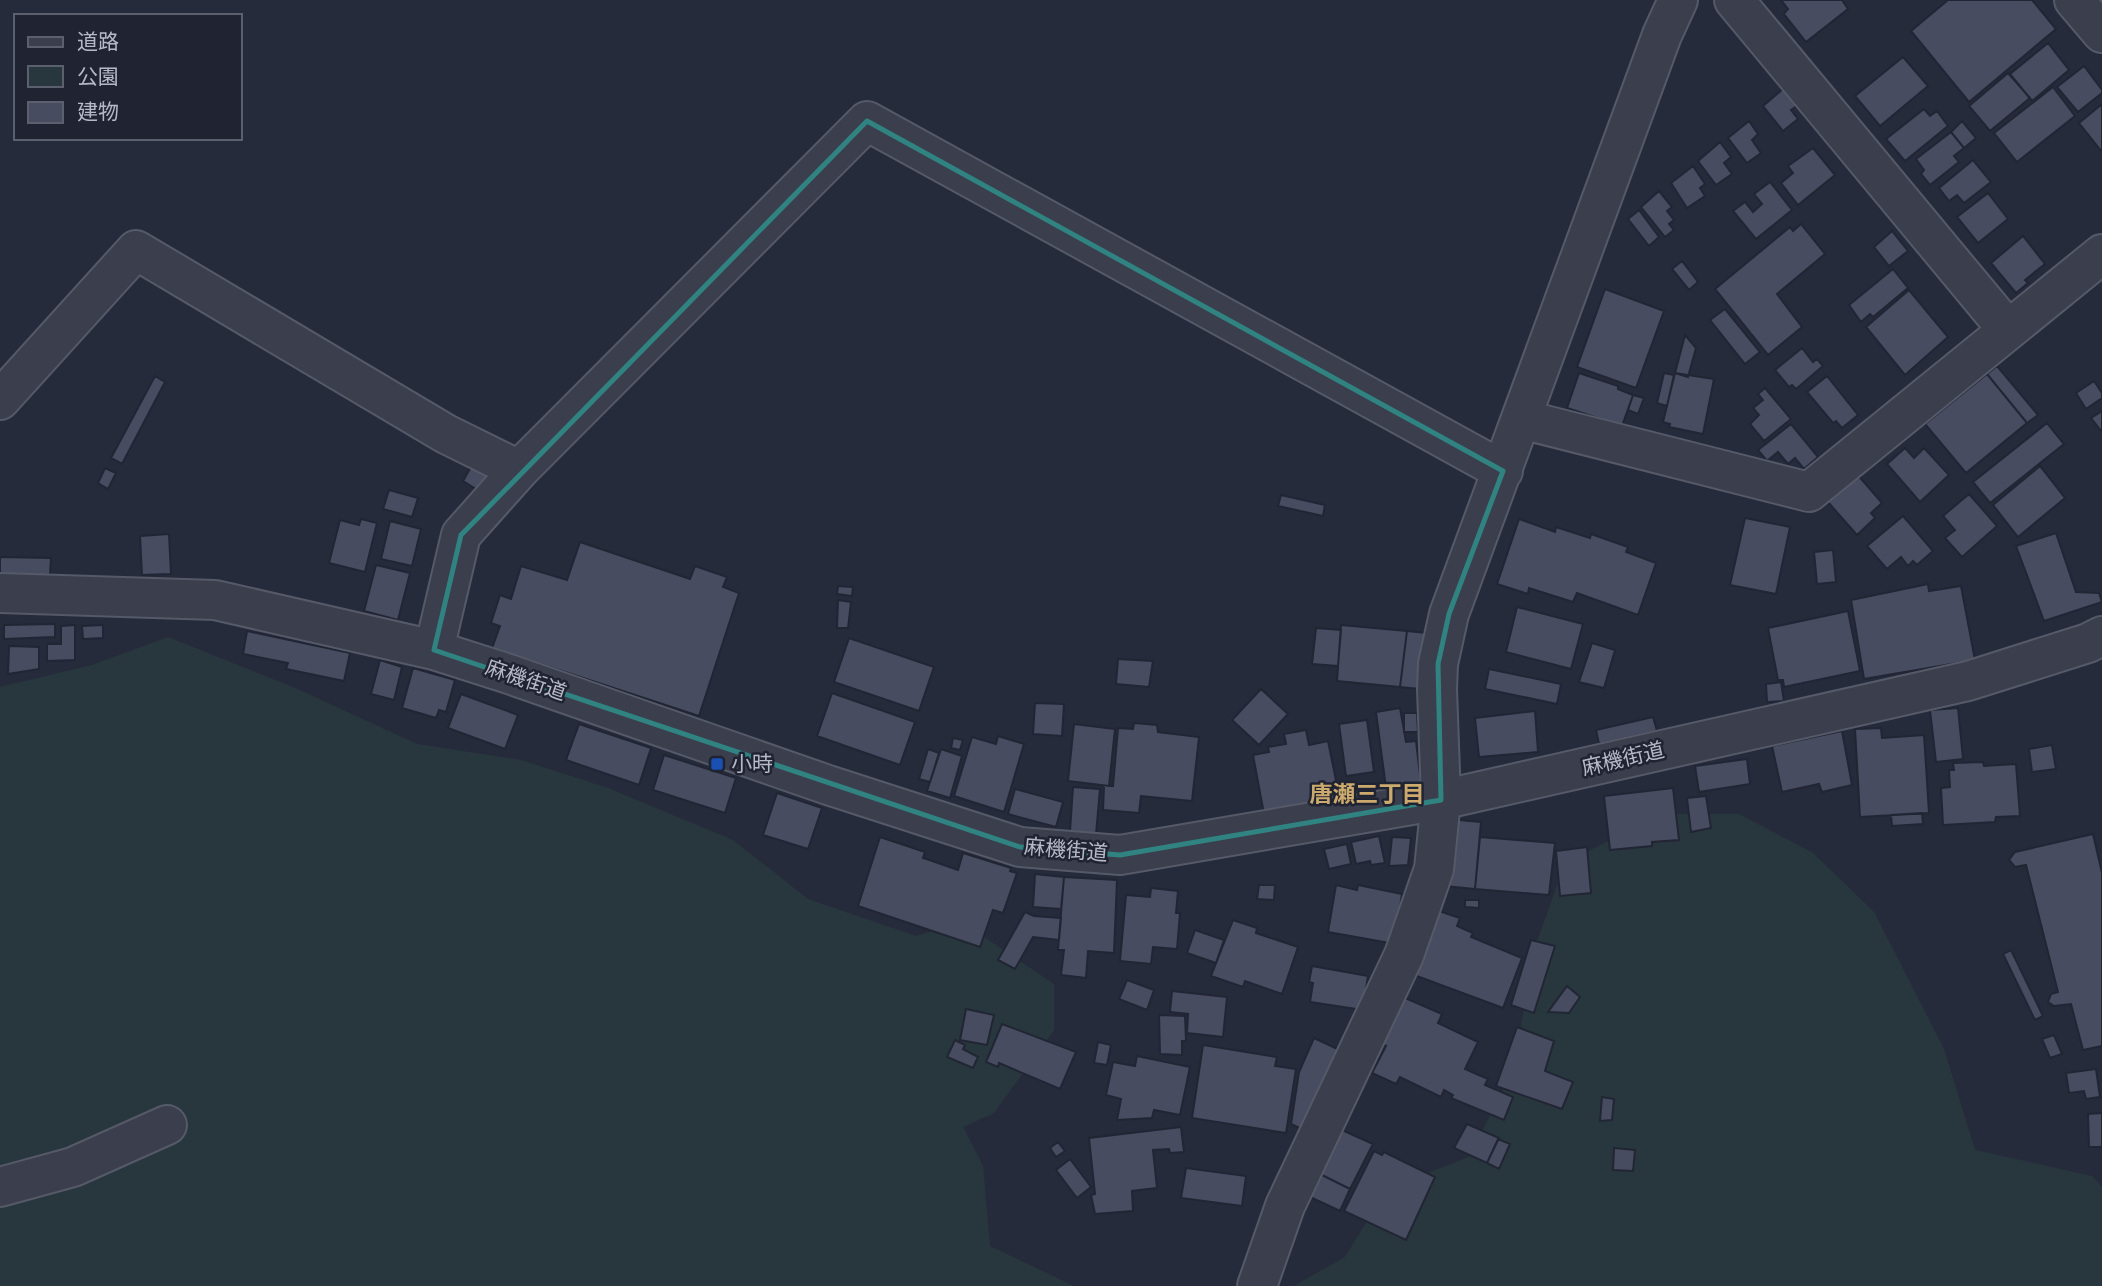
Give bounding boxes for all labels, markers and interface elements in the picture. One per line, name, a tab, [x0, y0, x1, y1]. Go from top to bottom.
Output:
legend	[14, 14, 242, 140]
text: 道路	[77, 28, 119, 54]
text: 公園	[77, 63, 119, 89]
text: 建物	[77, 98, 119, 124]
street label: 麻機街道	[482, 653, 570, 705]
street label: 麻機街道	[1579, 736, 1667, 780]
place label: 小時	[731, 750, 773, 776]
marker: 小時	[709, 756, 725, 772]
district label: 唐瀬三丁目	[1310, 779, 1425, 807]
street label: 麻機街道	[1023, 832, 1109, 866]

